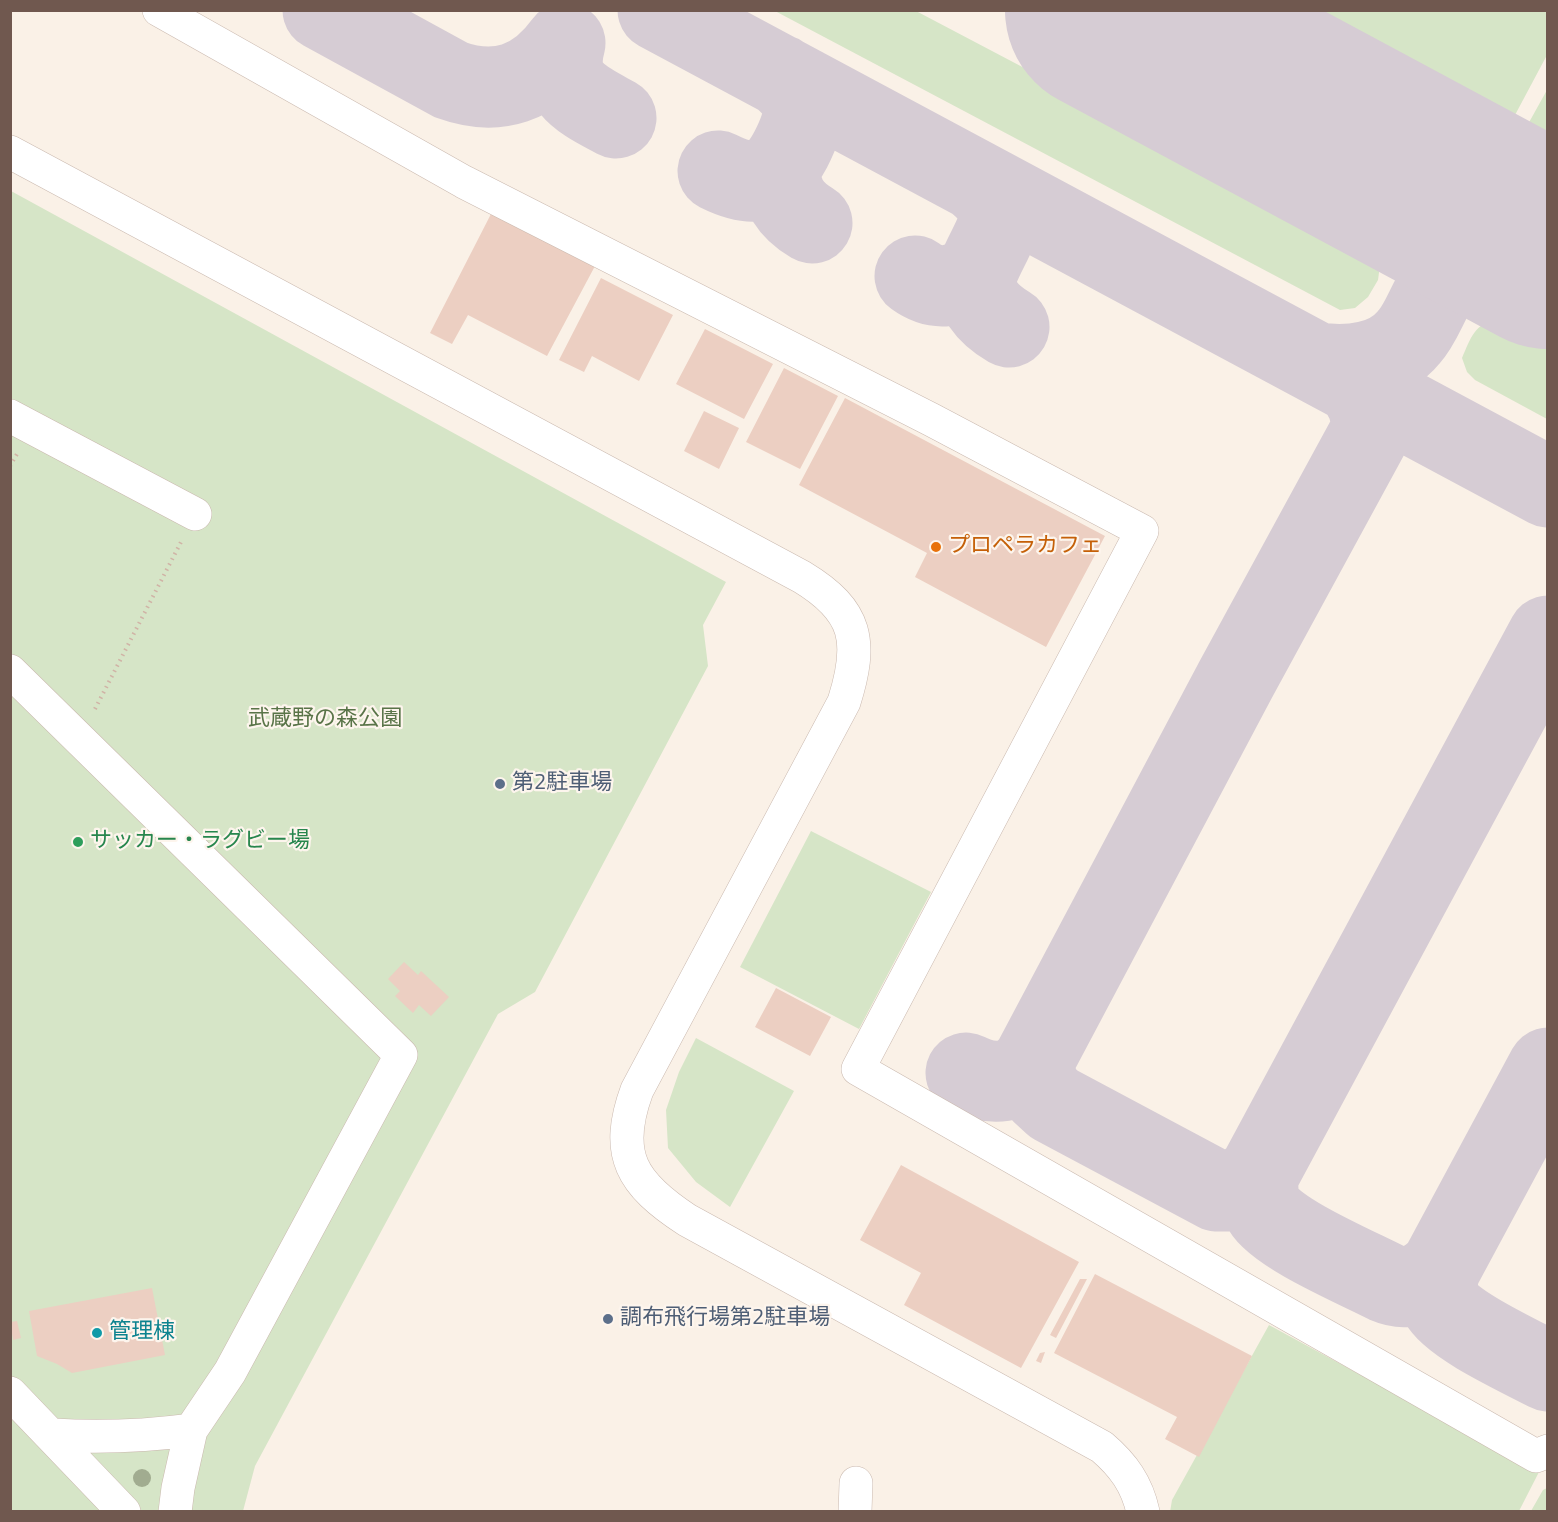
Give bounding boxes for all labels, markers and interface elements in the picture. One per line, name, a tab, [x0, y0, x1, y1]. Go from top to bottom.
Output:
place label: プロペラカフェ	[948, 534, 1102, 560]
marker: プロペラカフェ	[929, 540, 943, 554]
park label: 武蔵野の森公園	[248, 707, 402, 733]
place label: 第2駐車場	[512, 771, 612, 797]
marker: 第2駐車場	[493, 777, 507, 791]
place label: サッカー・ラグビー場	[90, 829, 310, 855]
marker: サッカー・ラグビー場	[71, 835, 85, 849]
place label: 調布飛行場第2駐車場	[620, 1306, 830, 1332]
marker: 調布飛行場第2駐車場	[601, 1312, 615, 1326]
place label: 管理棟	[109, 1320, 175, 1346]
marker: 管理棟	[90, 1326, 104, 1340]

